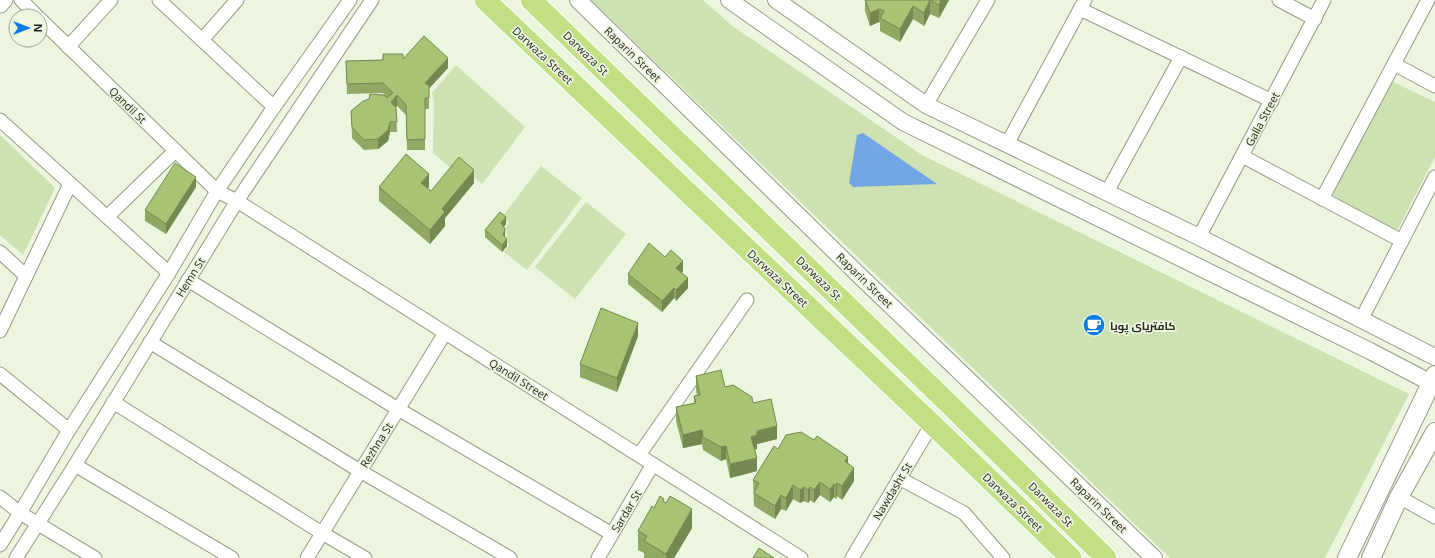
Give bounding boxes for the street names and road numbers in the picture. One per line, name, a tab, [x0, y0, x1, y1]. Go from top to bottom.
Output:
street label: Darwaza Street	[509, 23, 577, 87]
street label: Raparin Street	[601, 23, 665, 85]
street label: Darwaza St	[560, 28, 612, 78]
street label: Qandil St	[106, 83, 150, 127]
street label: Galla Street	[1241, 89, 1283, 149]
street label: Darwaza Street	[744, 246, 812, 310]
street label: Raparin Street	[833, 249, 897, 311]
street label: Darwaza St	[793, 253, 845, 303]
street label: Hemn St	[172, 254, 208, 300]
street label: Qandil Street	[486, 355, 552, 403]
street label: Rezhna St	[356, 420, 396, 470]
street label: Nawdasht St	[869, 459, 915, 522]
street label: Darwaza Street	[980, 469, 1046, 535]
street label: Raparin Street	[1067, 474, 1131, 536]
street label: Darwaza St	[1025, 478, 1077, 530]
street label: Sardar St	[608, 487, 645, 535]

